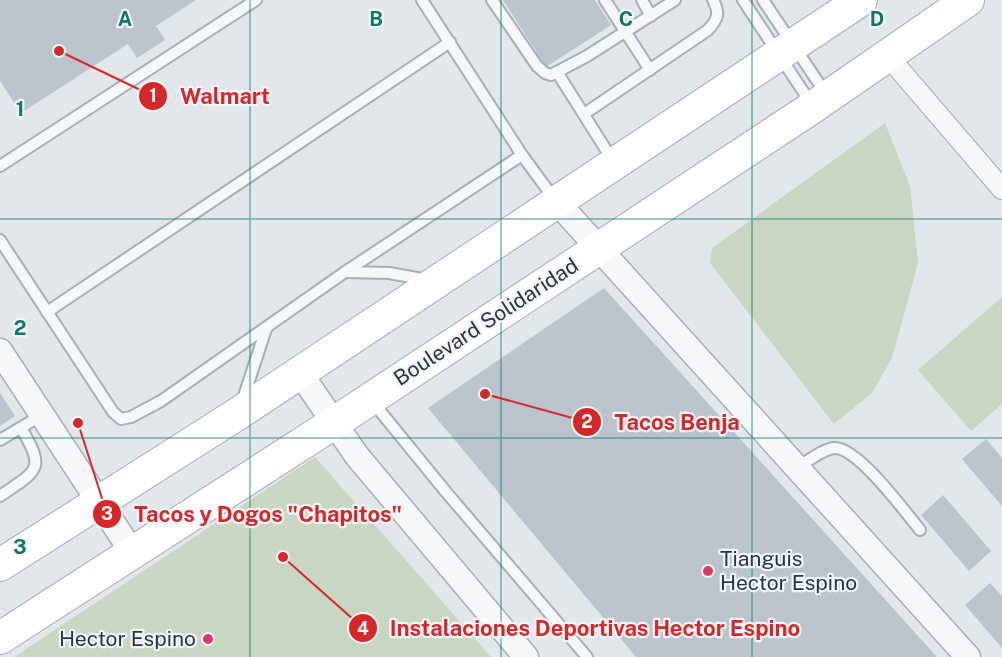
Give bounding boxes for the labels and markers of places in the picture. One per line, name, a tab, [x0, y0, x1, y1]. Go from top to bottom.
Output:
callout: Walmart	[138, 76, 282, 116]
callout: Tacos Benja	[572, 402, 752, 442]
callout: Tacos y Dogos "Chapitos"	[92, 494, 414, 534]
place label: Tianguis Hector Espino	[720, 546, 857, 595]
marker: Tianguis Hector Espino	[701, 564, 715, 578]
callout: Instalaciones Deportivas Hector Espino	[348, 608, 812, 648]
place label: Hector Espino	[59, 626, 196, 651]
marker: Hector Espino	[201, 632, 215, 646]

